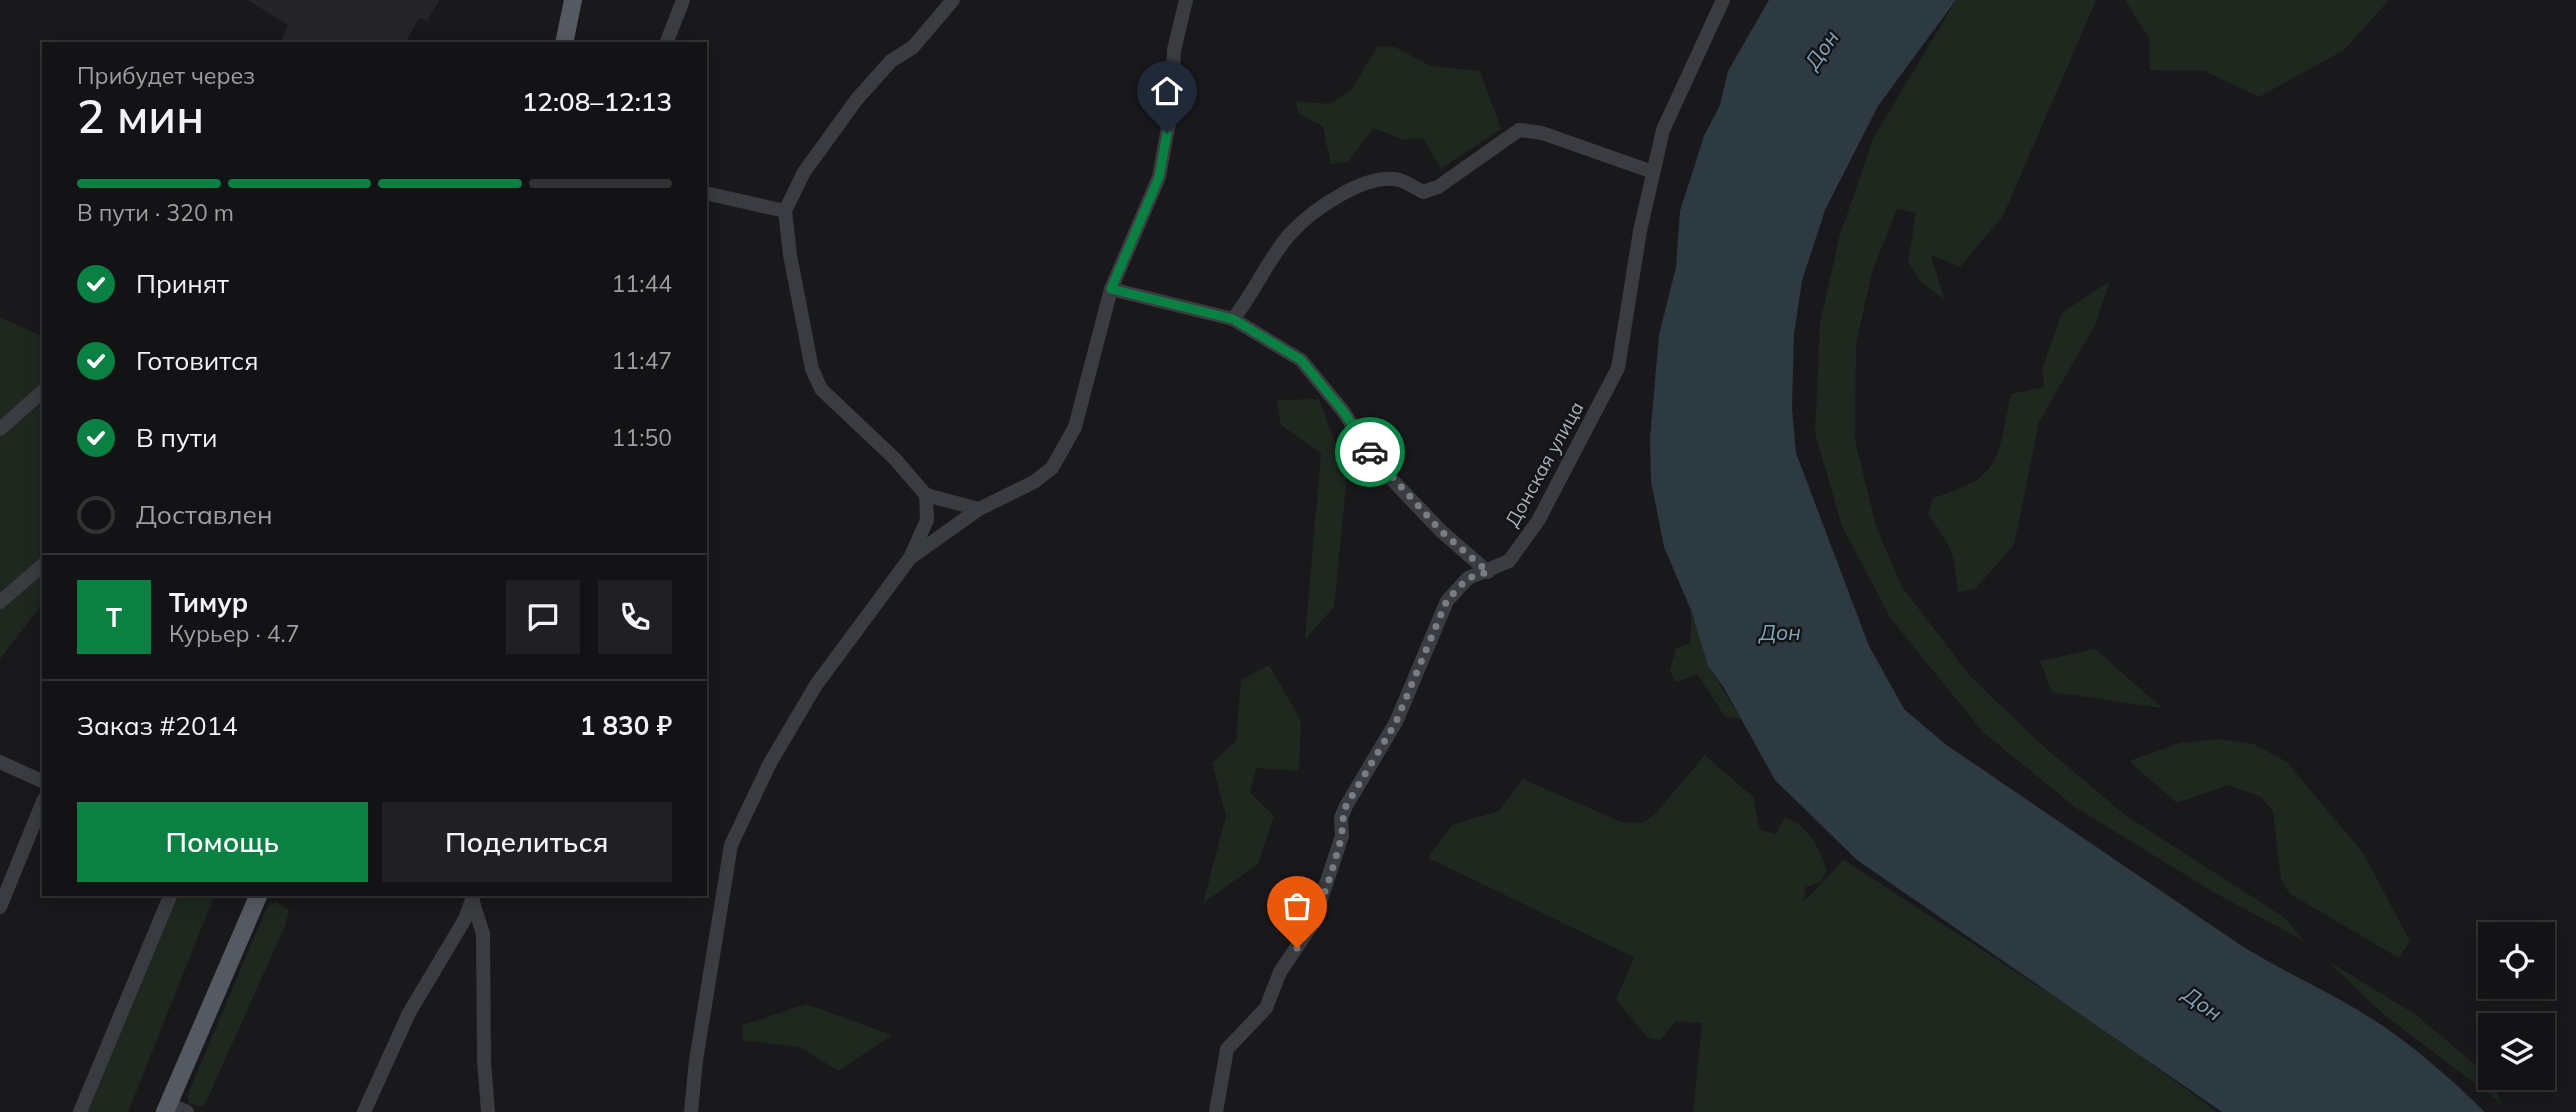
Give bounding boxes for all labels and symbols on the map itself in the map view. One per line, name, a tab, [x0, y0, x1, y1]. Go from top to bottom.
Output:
water label: Дон	[1797, 25, 1844, 76]
pin	[1137, 61, 1197, 133]
street label: Донская улица	[1500, 397, 1588, 531]
courier	[1335, 417, 1405, 487]
water label: Дон	[1757, 619, 1801, 645]
pin	[1267, 876, 1327, 948]
water label: Дон	[2176, 979, 2227, 1026]

